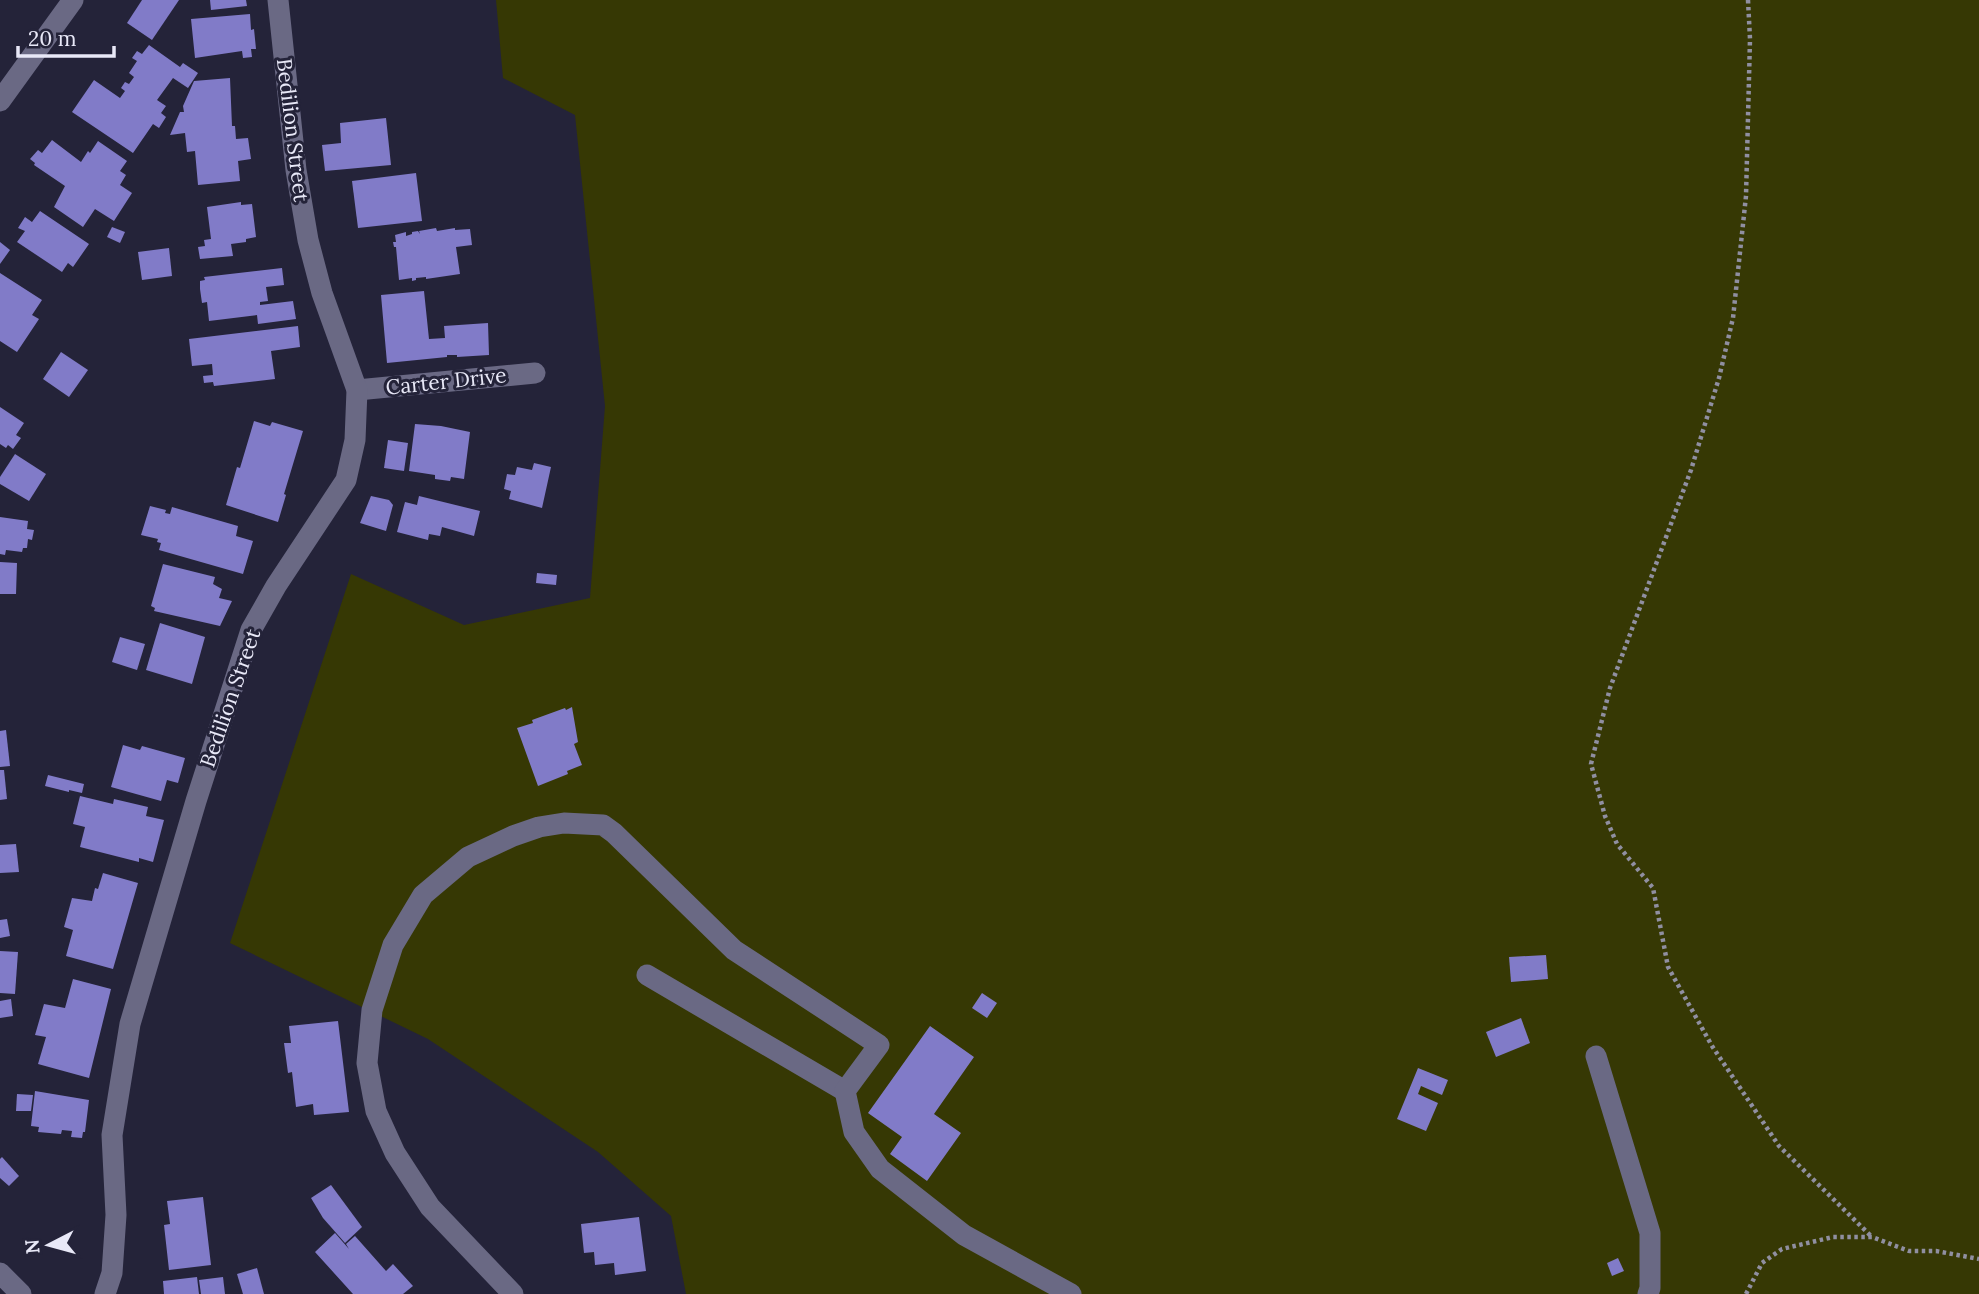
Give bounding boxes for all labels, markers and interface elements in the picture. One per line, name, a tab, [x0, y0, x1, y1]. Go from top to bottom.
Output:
scale bar	[18, 14, 114, 58]
text: 20 m	[28, 25, 77, 52]
street label: Bedilion Street	[271, 57, 315, 204]
street label: Carter Drive	[384, 361, 508, 401]
street label: Bedilion Street	[194, 624, 267, 771]
north arrow	[14, 1210, 84, 1280]
text: N	[19, 1238, 45, 1255]

